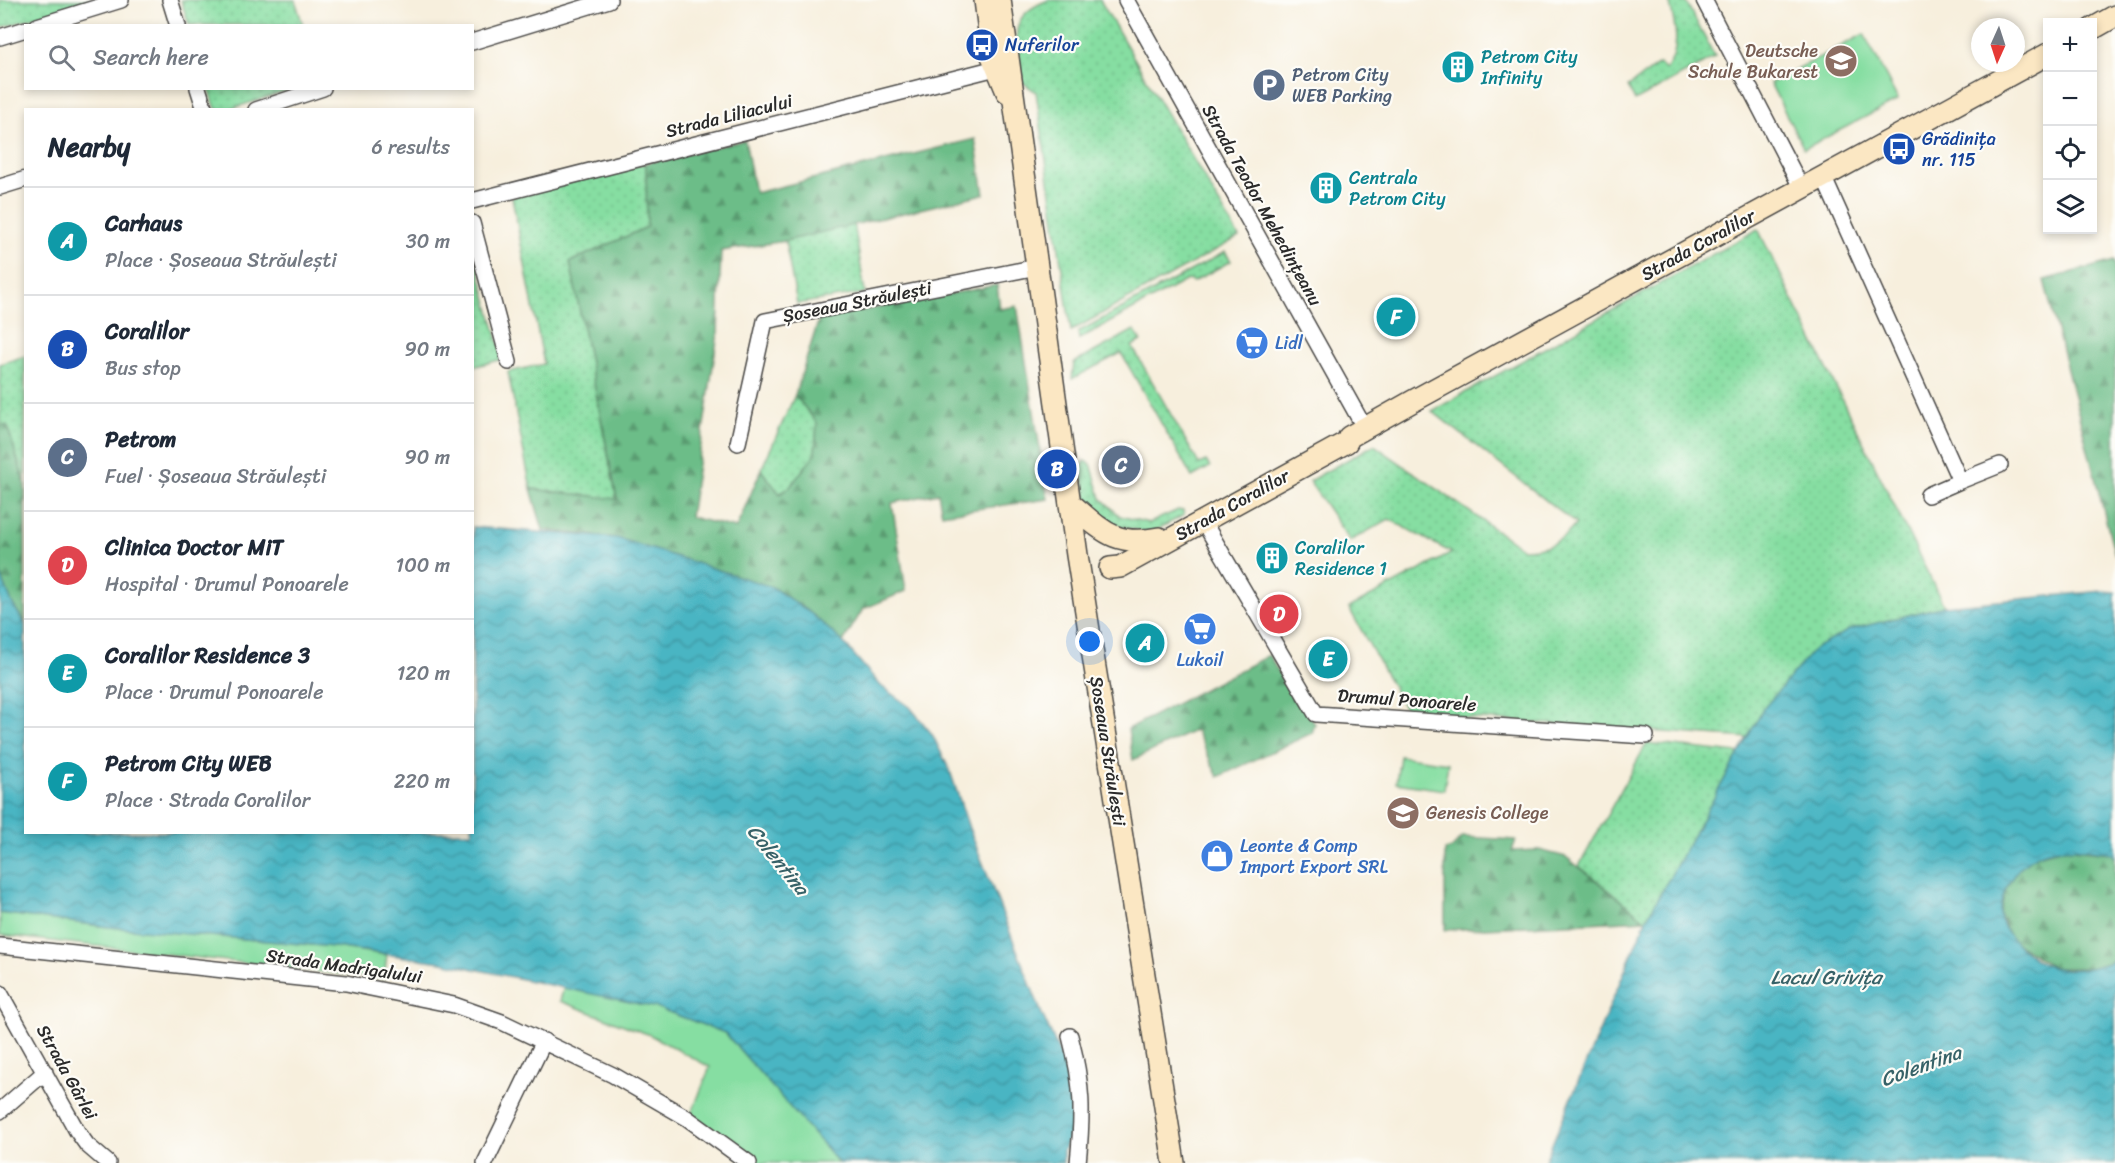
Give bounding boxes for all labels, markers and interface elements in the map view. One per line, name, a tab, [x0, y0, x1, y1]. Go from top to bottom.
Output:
north arrow	[1971, 18, 2025, 72]
map controls	[2043, 18, 2097, 234]
button: +	[2043, 18, 2097, 72]
search box	[24, 24, 474, 90]
bus stop icon: Nuferilor	[964, 27, 1000, 63]
place label: Nuferilor	[1005, 29, 1080, 61]
place label: Deutsche Schule Bukarest	[1688, 35, 1818, 88]
text: Search here	[93, 38, 209, 77]
icon: search	[45, 41, 78, 74]
place label: Petrom City Infinity	[1480, 41, 1578, 94]
school or university icon: Deutsche Schule Bukarest	[1823, 43, 1859, 79]
building icon: Petrom City Infinity	[1440, 49, 1476, 85]
place label: Petrom City WEB Parking	[1292, 59, 1392, 112]
parking icon: Petrom City WEB Parking	[1251, 67, 1287, 103]
button: −	[2043, 72, 2097, 126]
street label: Strada Liliacului	[662, 85, 797, 147]
street label: Strada Teodor Mehedințeanu	[1193, 98, 1331, 312]
place label: Grădinița nr. 115	[1922, 123, 1996, 176]
text: Nearby	[48, 124, 130, 170]
button: locate	[2043, 126, 2097, 180]
text: 6 results	[371, 130, 450, 165]
bus stop icon: Grădinița nr. 115	[1881, 131, 1917, 167]
place label: Centrala Petrom City	[1349, 162, 1446, 215]
building icon: Centrala Petrom City	[1308, 170, 1344, 206]
button: layers	[2043, 180, 2097, 234]
street label: Strada Coralilor	[1635, 199, 1763, 290]
text: Carhaus	[105, 204, 182, 243]
text: A	[61, 224, 74, 259]
text: 30 m	[406, 224, 450, 259]
text: Place · Șoseaua Străulești	[105, 243, 337, 278]
street label: Șoseaua Străulești	[780, 272, 935, 332]
pin: F	[1376, 294, 1416, 340]
text: Coralilor	[105, 312, 189, 351]
supermarket icon: Lidl	[1234, 325, 1270, 361]
place label: Lidl	[1275, 327, 1304, 359]
text: B	[61, 332, 74, 367]
text: 90 m	[405, 332, 450, 367]
text: Bus stop	[105, 351, 181, 386]
text: Petrom	[105, 420, 176, 459]
text: C	[61, 440, 74, 475]
text: 90 m	[405, 440, 450, 475]
pin: C	[1102, 442, 1140, 488]
pin: B	[1038, 446, 1076, 492]
text: Fuel · Șoseaua Străulești	[105, 459, 326, 494]
street label: Strada Coralilor	[1169, 459, 1297, 550]
text: Clinica Doctor MiT	[105, 528, 283, 567]
place label: Coralilor Residence 1	[1295, 532, 1387, 585]
building icon: Coralilor Residence 1	[1254, 540, 1290, 576]
text: D	[62, 548, 73, 583]
text: 100 m	[396, 548, 450, 583]
text: Hospital · Drumul Ponoarele	[105, 567, 349, 602]
pin: D	[1260, 592, 1298, 636]
supermarket icon: Lukoil	[1182, 611, 1218, 647]
pin: A	[1126, 620, 1164, 666]
your location	[1075, 627, 1104, 656]
text: Coralilor Residence 3	[105, 636, 310, 675]
pin: E	[1308, 636, 1348, 682]
place label: Lukoil	[1177, 644, 1224, 676]
text: E	[62, 656, 73, 691]
text: 120 m	[397, 656, 450, 691]
street label: Șoseaua Străulești	[1080, 674, 1136, 829]
text: Place · Drumul Ponoarele	[105, 675, 324, 710]
street label: Drumul Ponoarele	[1336, 679, 1478, 721]
text: Petrom City WEB	[105, 744, 272, 783]
text: F	[62, 764, 73, 799]
text: 220 m	[394, 764, 450, 799]
text: Place · Strada Coralilor	[105, 783, 310, 818]
school or university icon: Genesis College	[1385, 795, 1421, 831]
place label: Genesis College	[1426, 797, 1549, 829]
water label: Colentina	[738, 816, 819, 905]
place label: Leonte & Comp Import Export SRL	[1239, 830, 1389, 883]
shop icon: Leonte & Comp Import Export SRL	[1199, 838, 1235, 874]
street label: Strada Madrigalului	[264, 939, 425, 993]
water label: Lacul Grivița	[1771, 960, 1884, 995]
street label: Strada Gârlei	[28, 1018, 107, 1127]
water label: Colentina	[1876, 1035, 1968, 1097]

